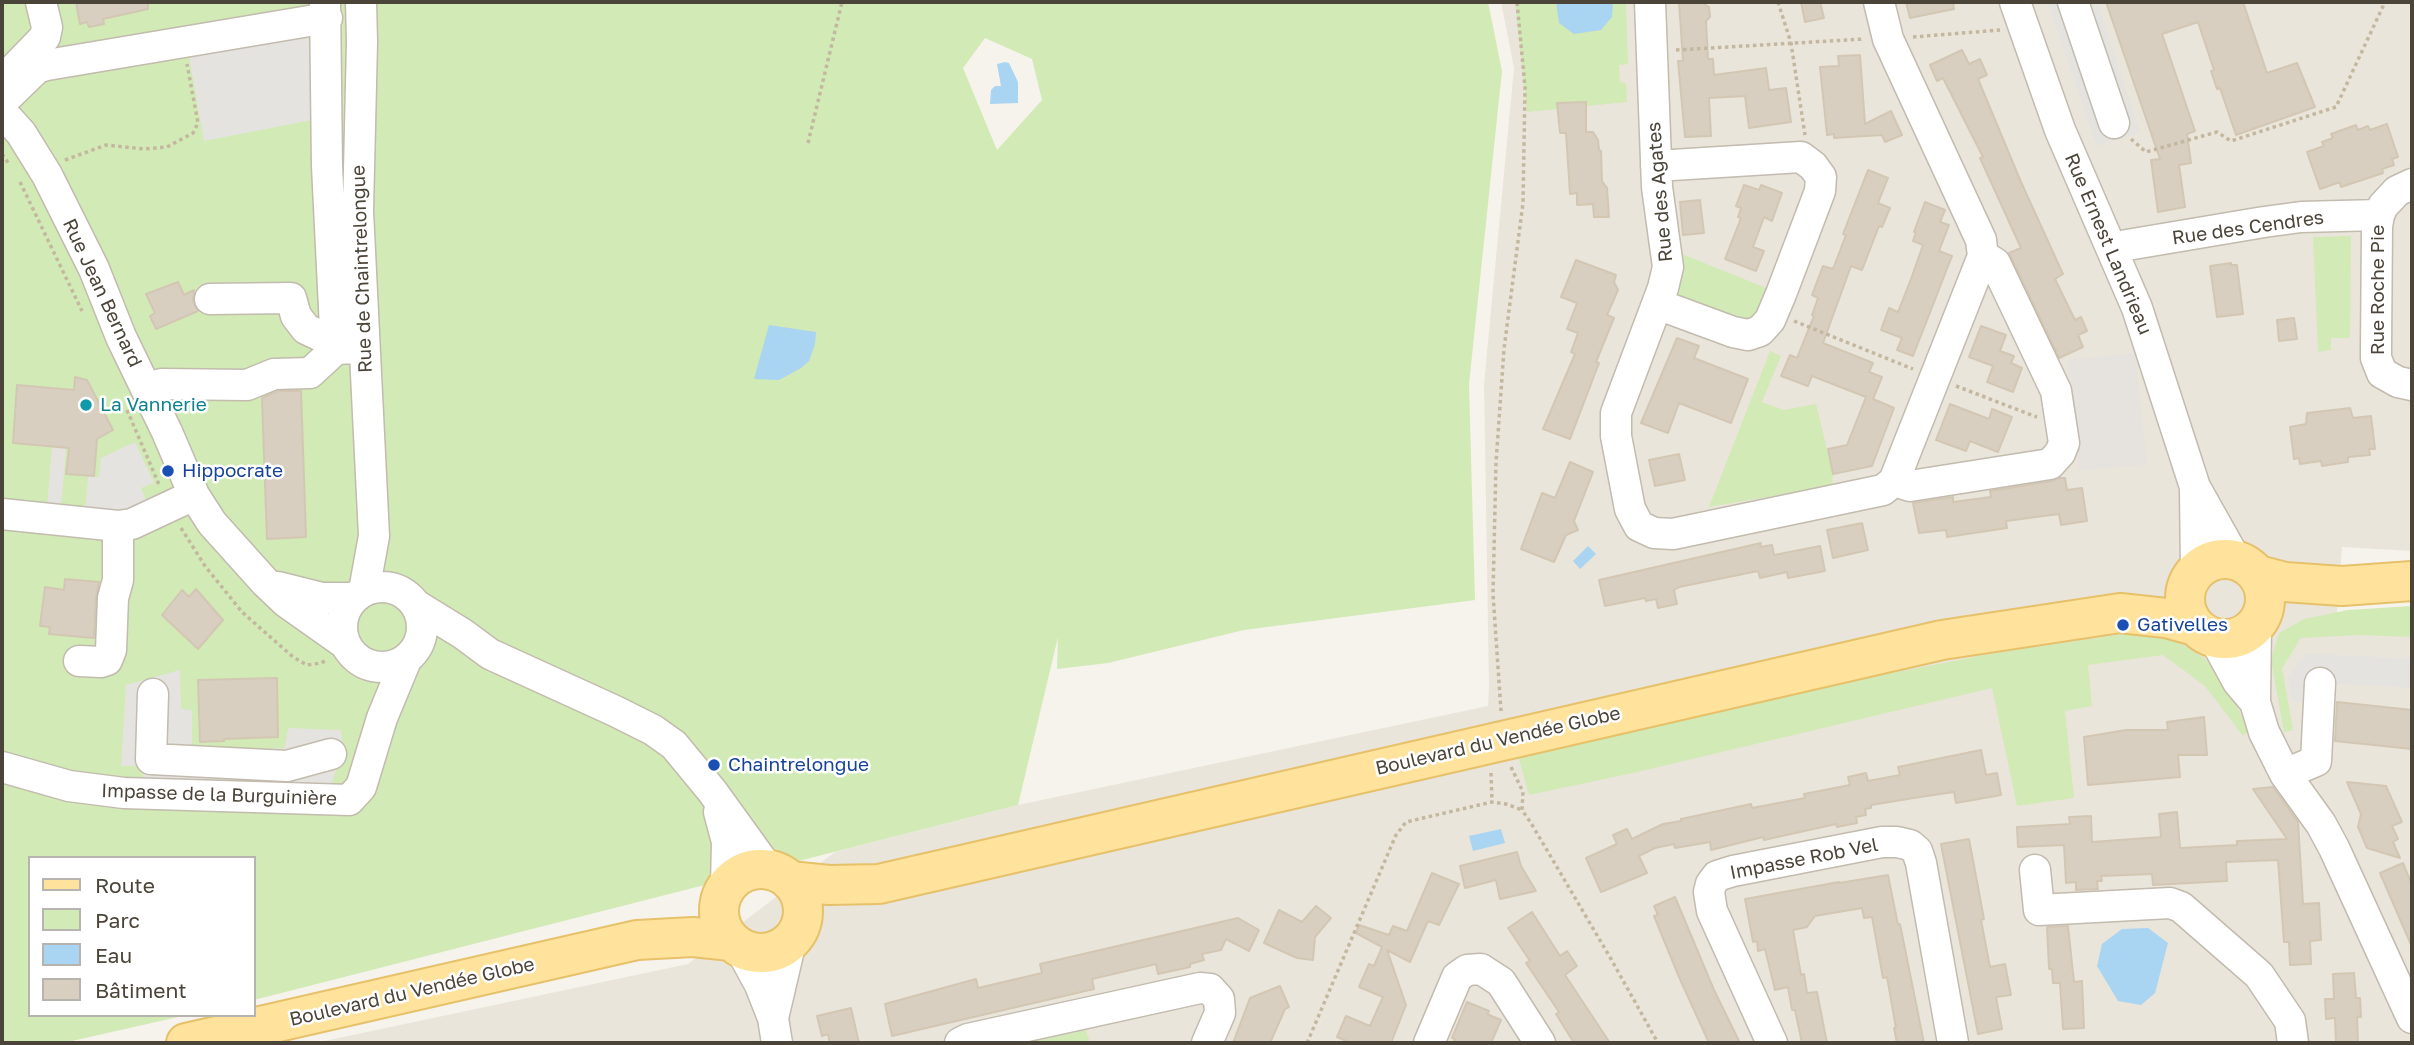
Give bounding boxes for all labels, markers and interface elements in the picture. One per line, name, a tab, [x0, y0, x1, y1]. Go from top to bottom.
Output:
street label: Rue des Agates	[1643, 121, 1677, 263]
street label: Rue Ernest Landrieau	[2059, 150, 2157, 338]
street label: Rue de Chaintrelongue	[347, 165, 377, 373]
street label: Rue des Cendres	[2171, 206, 2325, 250]
street label: Rue Jean Bernard	[58, 215, 146, 371]
street label: Rue Roche Pie	[2367, 225, 2389, 355]
place label: La Vannerie	[100, 394, 207, 416]
marker: La Vannerie	[78, 397, 94, 413]
place label: Hippocrate	[182, 460, 283, 482]
marker: Hippocrate	[160, 463, 176, 479]
place label: Gativelles	[2137, 614, 2228, 636]
marker: Gativelles	[2115, 617, 2131, 633]
street label: Boulevard du Vendée Globe	[1373, 702, 1623, 780]
place label: Chaintrelongue	[728, 754, 869, 776]
marker: Chaintrelongue	[706, 757, 722, 773]
street label: Impasse de la Burguinière	[101, 779, 337, 811]
street label: Impasse Rob Vel	[1728, 833, 1880, 885]
legend	[28, 856, 256, 1017]
text: Route	[95, 872, 155, 898]
text: Parc	[95, 907, 140, 933]
text: Eau	[95, 942, 132, 968]
street label: Boulevard du Vendée Globe	[287, 953, 537, 1031]
text: Bâtiment	[95, 977, 187, 1003]

